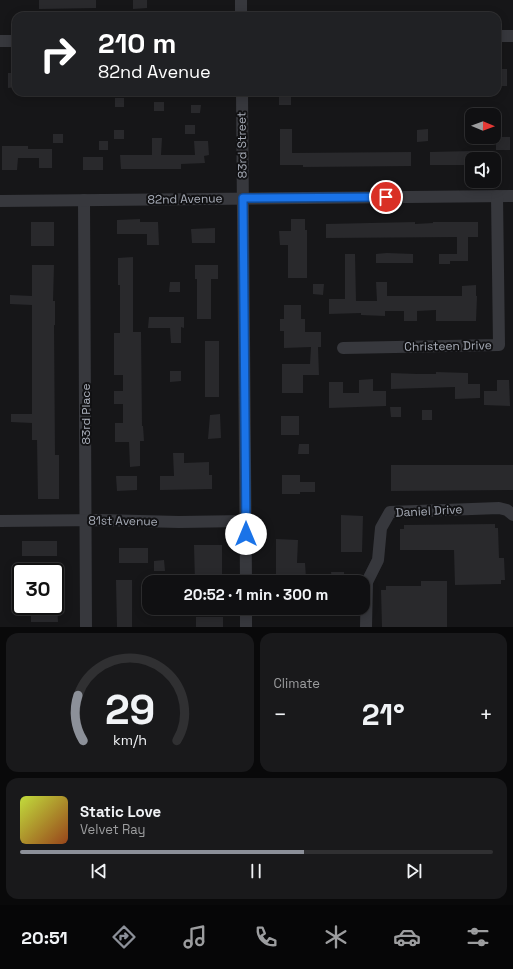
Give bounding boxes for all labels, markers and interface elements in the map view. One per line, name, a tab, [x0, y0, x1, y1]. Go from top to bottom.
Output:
text: 210 m	[98, 25, 176, 61]
icon: right	[32, 28, 84, 80]
text: 82nd Avenue	[98, 60, 211, 83]
north arrow	[465, 108, 501, 144]
map controls	[465, 108, 501, 188]
street label: 83rd Street	[233, 112, 251, 178]
button: sound	[465, 152, 501, 188]
pin	[369, 180, 403, 214]
icon: arrive	[375, 186, 397, 208]
street label: 82nd Avenue	[147, 190, 223, 208]
street label: Christeen Drive	[404, 337, 492, 355]
street label: 83rd Place	[78, 383, 94, 445]
street label: Daniel Drive	[395, 501, 463, 521]
street label: 81st Avenue	[88, 512, 158, 530]
position arrow	[225, 513, 267, 555]
speed limit sign: 30	[12, 563, 64, 615]
text: 20:52 · 1 min · 300 m	[184, 585, 328, 604]
text: Climate	[274, 675, 320, 692]
text: 29	[105, 682, 155, 735]
text: 21°	[362, 695, 405, 734]
text: −	[274, 700, 287, 728]
text: +	[479, 700, 493, 728]
text: km/h	[113, 730, 147, 748]
text: Static Love	[80, 802, 161, 821]
text: Velvet Ray	[80, 821, 145, 838]
icon: previous	[88, 860, 110, 882]
icon: pause	[245, 860, 267, 882]
icon: next	[403, 860, 425, 882]
icon: directions	[110, 923, 138, 951]
icon: music	[181, 923, 209, 951]
icon: phone	[252, 923, 280, 951]
icon: climate	[322, 923, 350, 951]
icon: car	[393, 923, 421, 951]
icon: filters	[464, 923, 492, 951]
text: 20:51	[21, 926, 68, 949]

